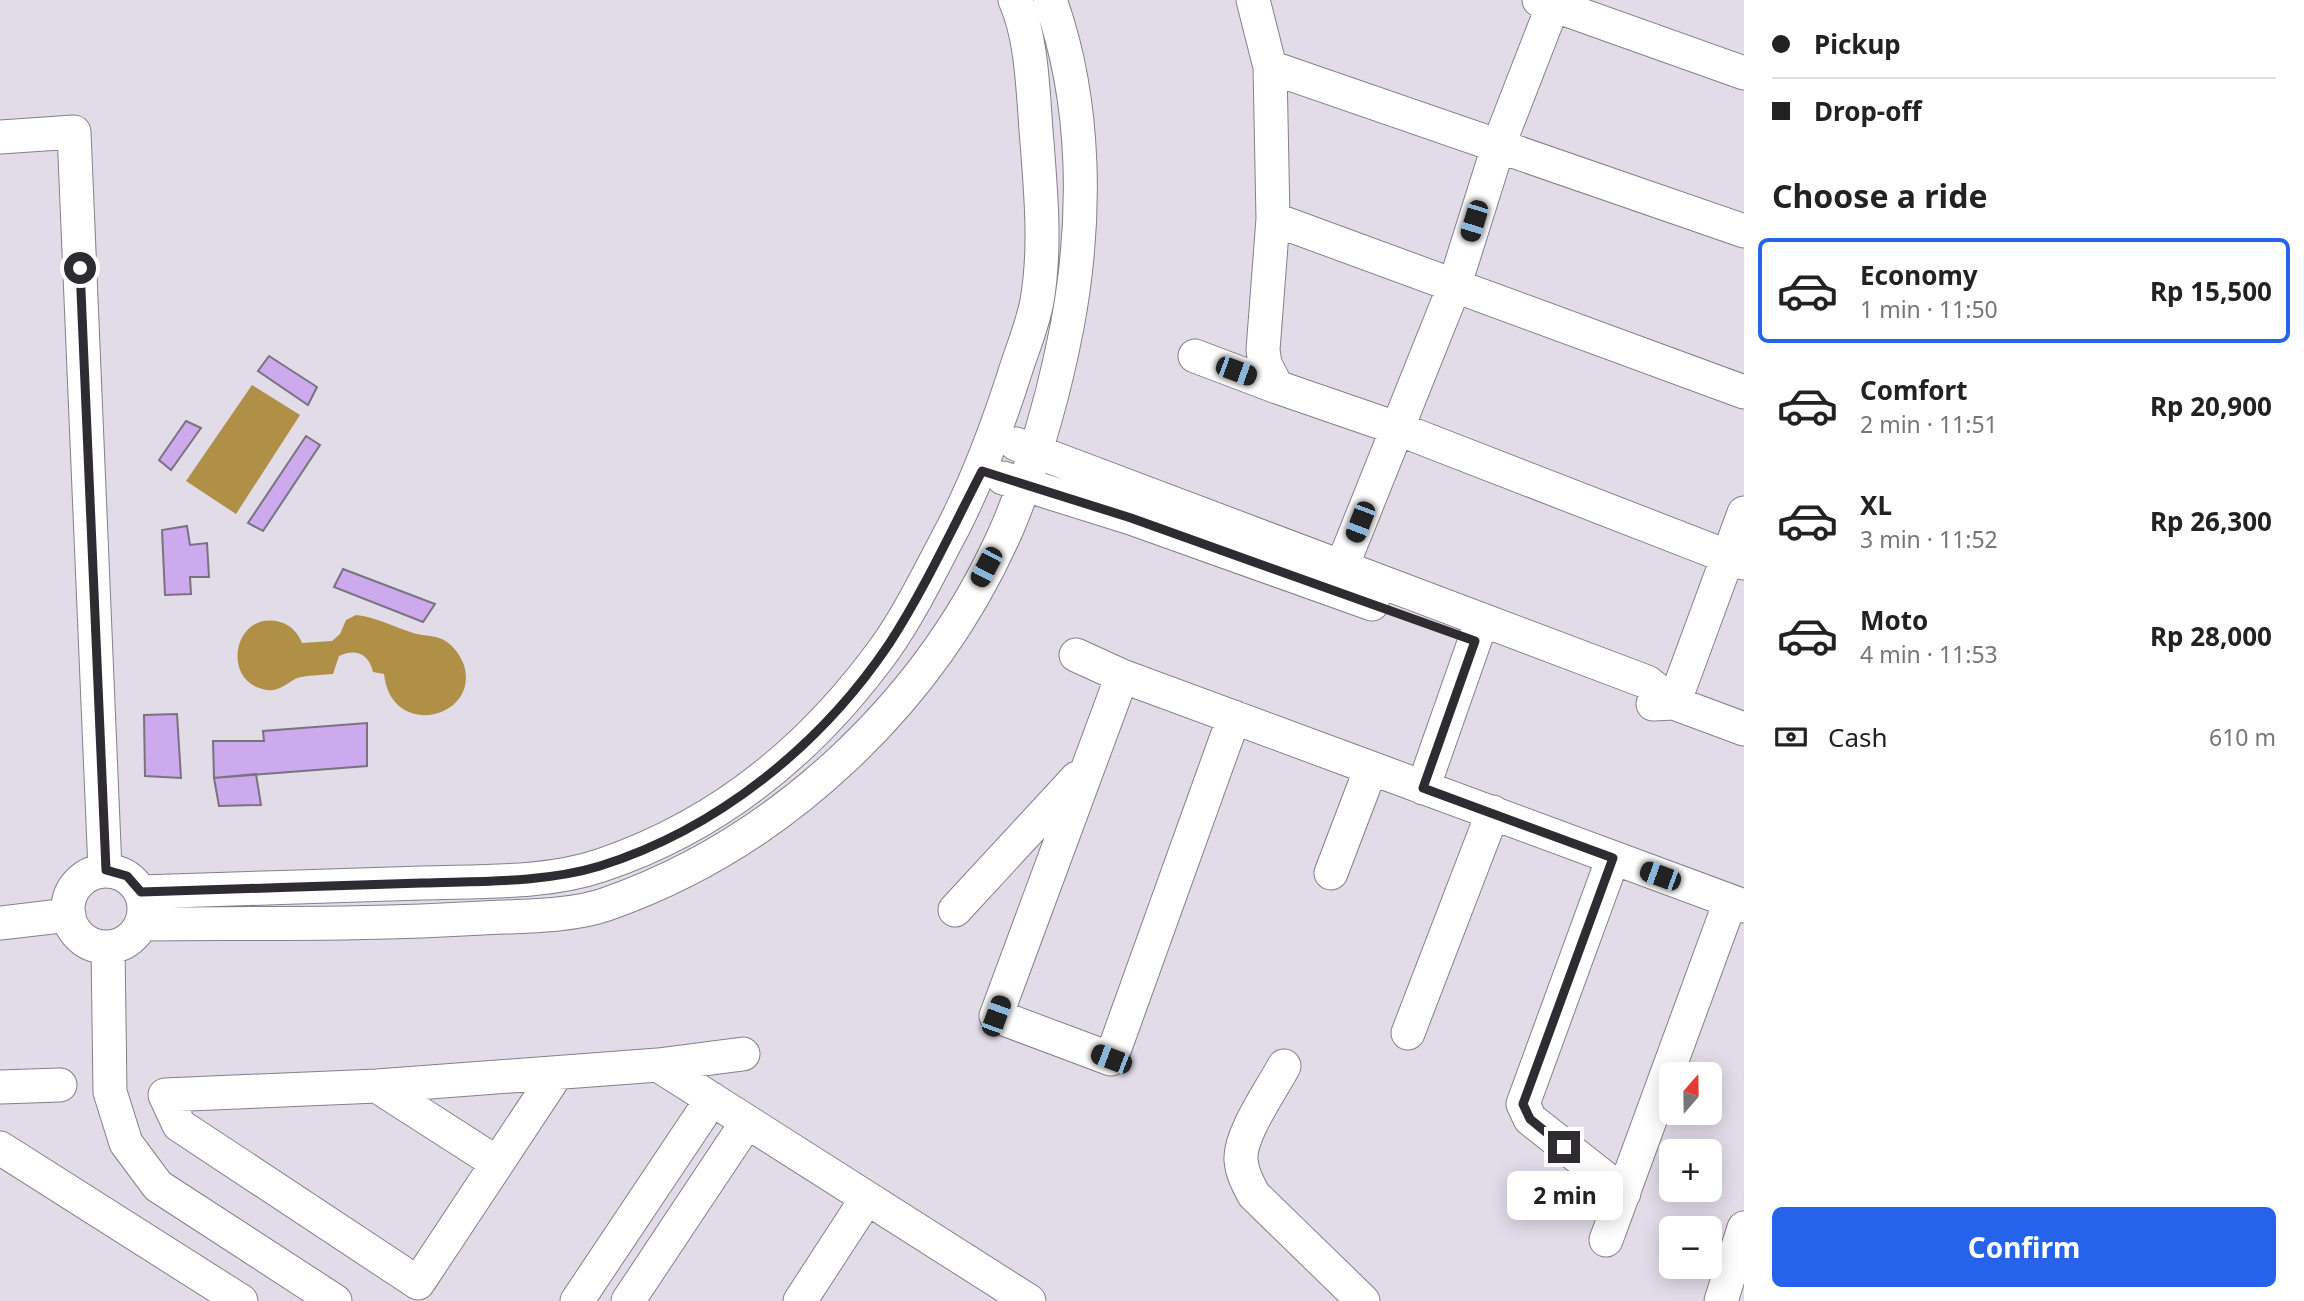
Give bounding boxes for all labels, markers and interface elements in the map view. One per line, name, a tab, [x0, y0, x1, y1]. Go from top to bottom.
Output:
text: Pickup	[1814, 26, 1901, 62]
text: Drop-off	[1814, 93, 1921, 129]
text: Choose a ride	[1772, 174, 1988, 217]
car	[1458, 198, 1491, 244]
route start	[64, 252, 96, 284]
text: Economy	[1860, 257, 1978, 293]
icon: car	[1776, 259, 1839, 322]
text: Rp 15,500	[2150, 273, 2272, 309]
text: 1 min · 11:50	[1860, 293, 1998, 325]
car	[1213, 354, 1260, 388]
text: Comfort	[1860, 372, 1968, 408]
icon: car	[1776, 374, 1839, 437]
text: Rp 20,900	[2150, 388, 2272, 424]
text: 2 min · 11:51	[1860, 408, 1998, 440]
text: XL	[1860, 487, 1892, 523]
icon: car	[1776, 489, 1839, 552]
car	[1343, 499, 1378, 545]
text: Rp 26,300	[2150, 503, 2272, 539]
text: 3 min · 11:52	[1860, 523, 1998, 555]
car	[967, 544, 1006, 590]
text: Moto	[1860, 602, 1928, 638]
icon: car	[1776, 604, 1839, 667]
text: Rp 28,000	[2150, 618, 2272, 654]
text: 4 min · 11:53	[1860, 638, 1998, 670]
icon: cash	[1772, 718, 1810, 756]
text: Cash	[1828, 719, 1888, 755]
text: 610 m	[2209, 721, 2276, 753]
car	[1637, 859, 1684, 893]
car	[979, 993, 1014, 1039]
car	[1088, 1042, 1135, 1076]
north arrow	[1659, 1062, 1722, 1125]
map controls	[1659, 1062, 1722, 1279]
route end	[1548, 1131, 1580, 1163]
button: +	[1659, 1139, 1722, 1202]
callout: 2 min	[1506, 1172, 1622, 1220]
text: 2 min	[1533, 1179, 1597, 1211]
button: Confirm	[1772, 1207, 2276, 1287]
button: −	[1659, 1216, 1722, 1279]

